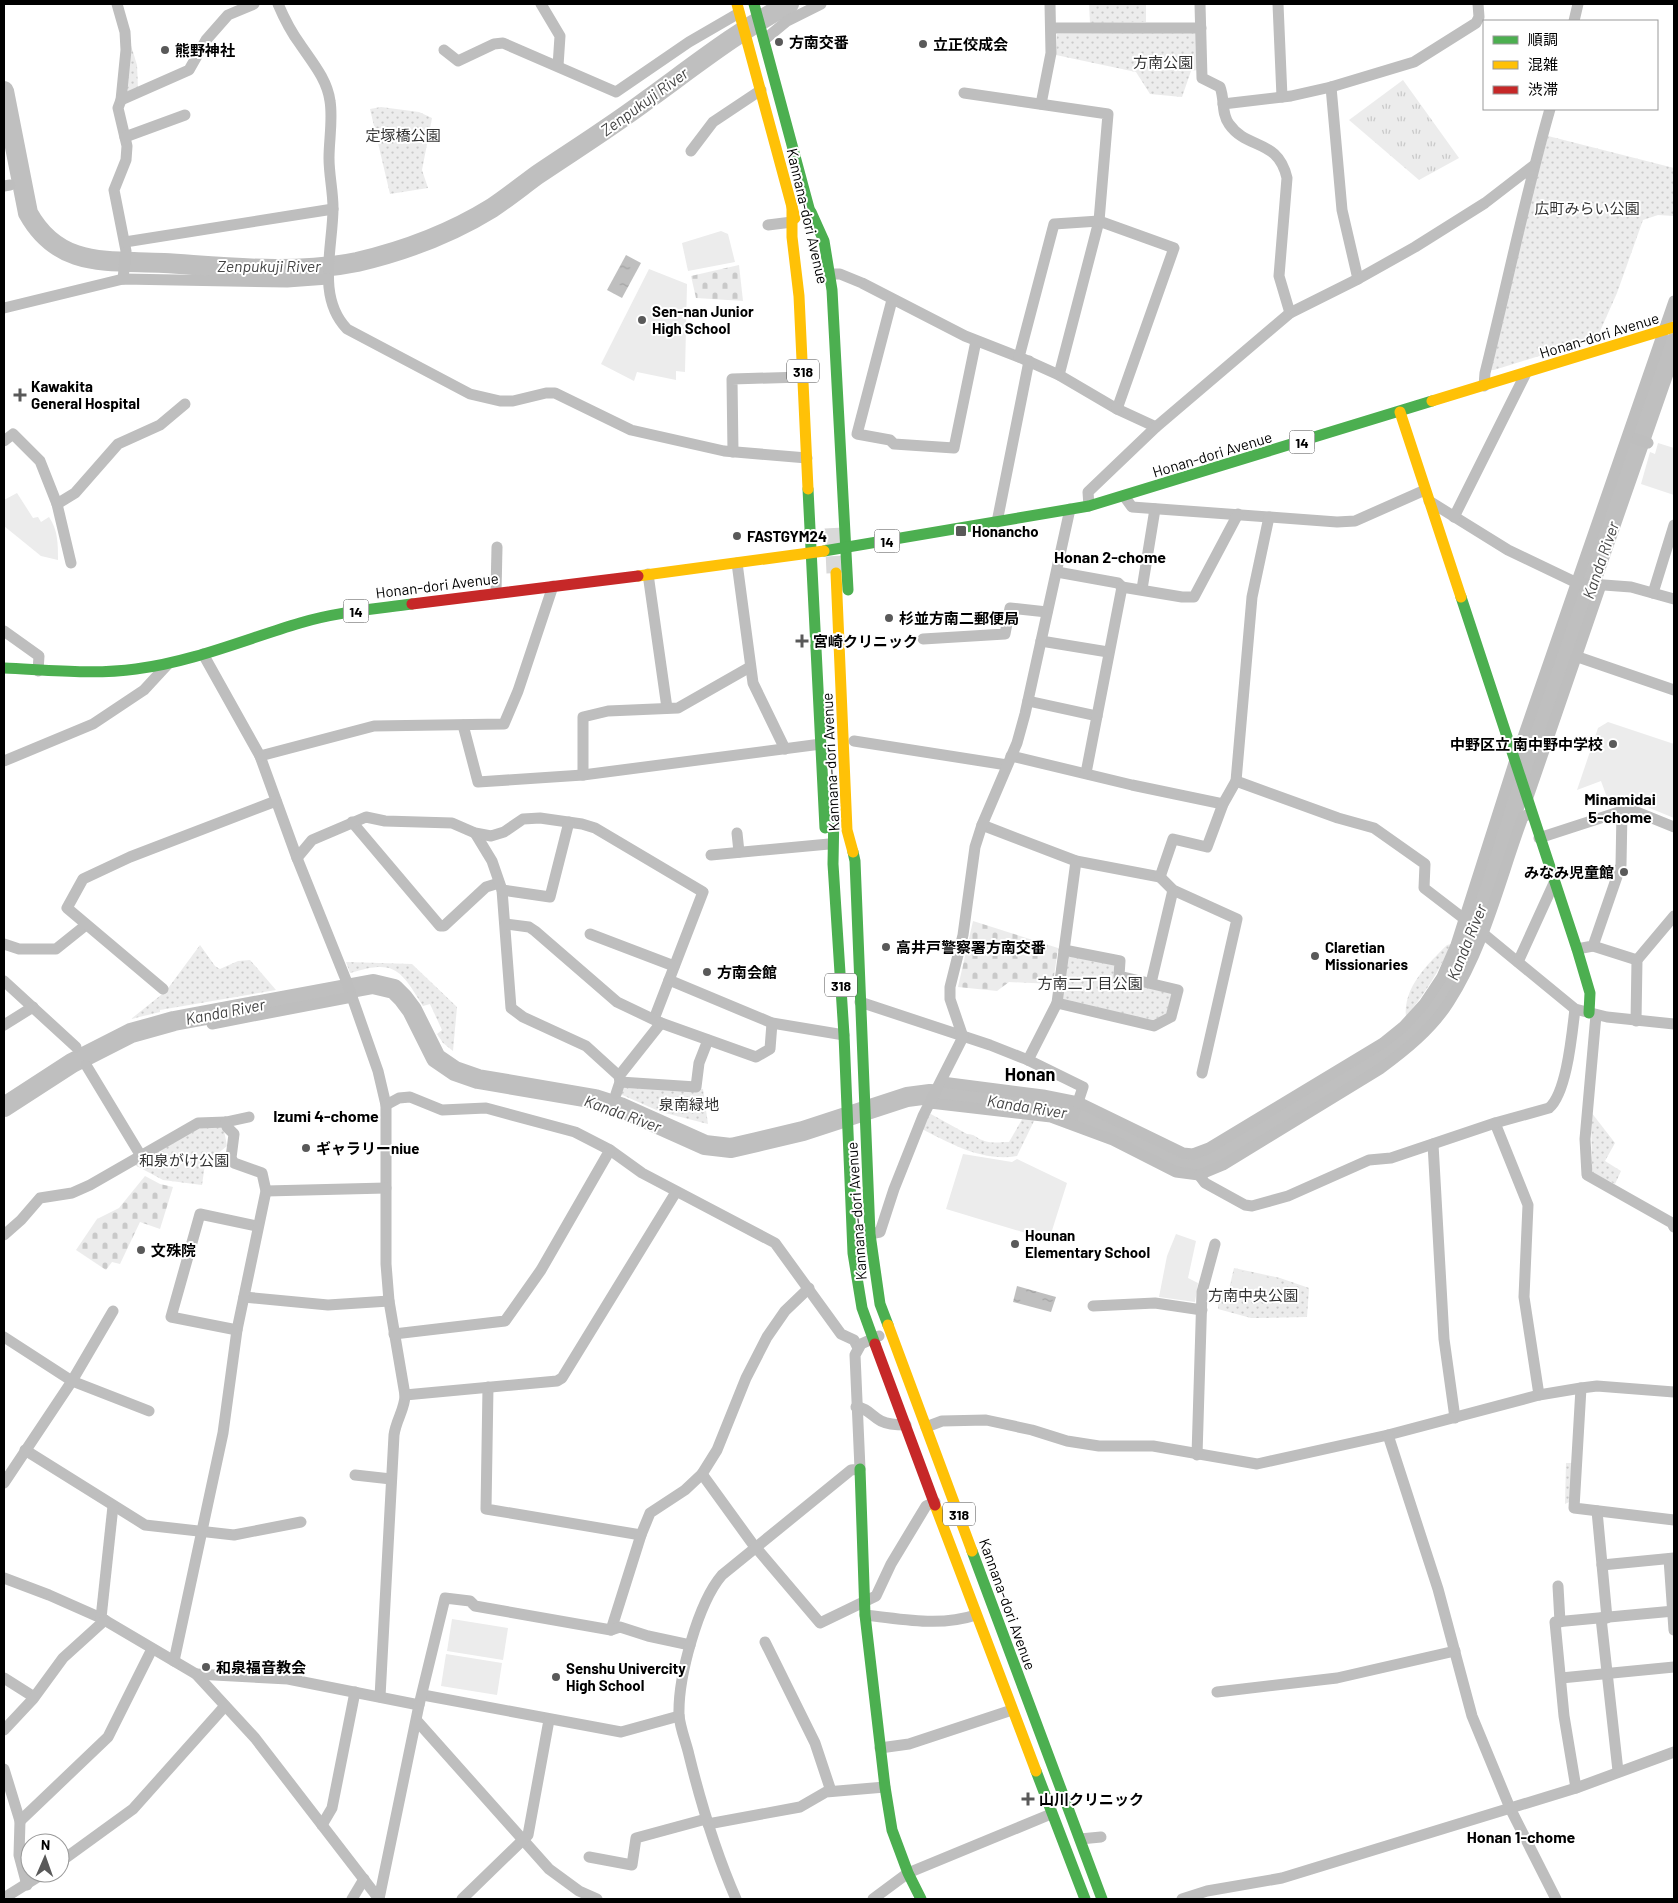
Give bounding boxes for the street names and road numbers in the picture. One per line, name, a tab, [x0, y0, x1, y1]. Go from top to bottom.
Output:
street label: Kannana-dori Avenue	[784, 146, 832, 286]
street label: Honan-dori Avenue	[1537, 308, 1661, 362]
road number: 318	[787, 360, 819, 382]
street label: Honan-dori Avenue	[1150, 427, 1274, 481]
road number: 14	[1290, 431, 1314, 454]
road number: 14	[874, 530, 900, 552]
street label: Honan-dori Avenue	[374, 569, 500, 601]
road number: 14	[344, 600, 368, 622]
street label: Kannana-dori Avenue	[817, 692, 843, 832]
road number: 318	[825, 974, 857, 996]
street label: Kannana-dori Avenue	[842, 1141, 870, 1281]
road number: 318	[943, 1502, 975, 1526]
street label: Kannana-dori Avenue	[976, 1536, 1040, 1672]

